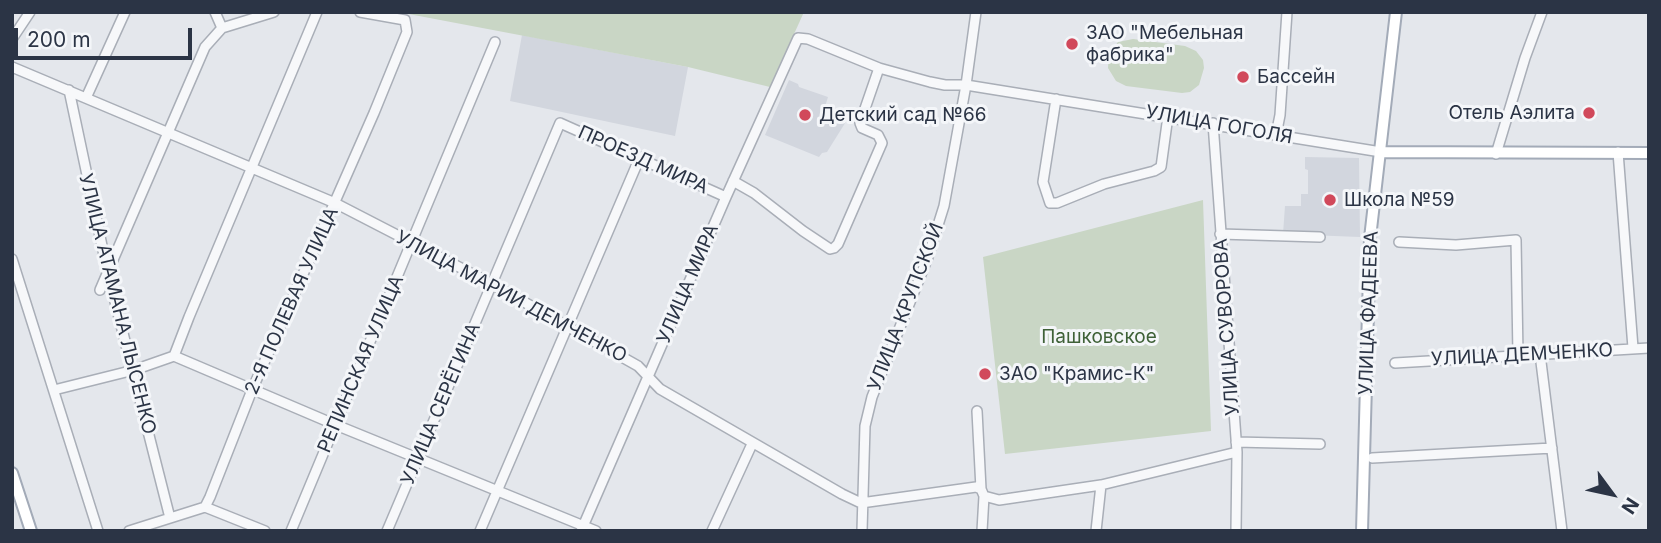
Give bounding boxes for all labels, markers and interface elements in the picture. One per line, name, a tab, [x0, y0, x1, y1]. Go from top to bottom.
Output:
scale bar	[18, 14, 196, 58]
place label: ЗАО "Мебельная фабрика"	[1086, 22, 1243, 66]
text: 200 m	[27, 27, 91, 52]
marker: ЗАО "Мебельная фабрика"	[1064, 36, 1080, 52]
place label: Бассейн	[1257, 66, 1335, 88]
marker: Бассейн	[1235, 69, 1251, 85]
street label: УЛИЦА ГОГОЛЯ	[1144, 101, 1294, 149]
place label: Отель Аэлита	[1448, 102, 1575, 124]
place label: Детский сад №66	[819, 104, 986, 126]
marker: Отель Аэлита	[1581, 105, 1597, 121]
marker: Детский сад №66	[797, 107, 813, 123]
street label: ПРОЕЗД МИРА	[574, 121, 712, 199]
street label: УЛИЦА АТАМАНА ЛЫСЕНКО	[74, 171, 160, 437]
place label: Школа №59	[1344, 189, 1454, 211]
marker: Школа №59	[1322, 192, 1338, 208]
street label: 2-Я ПОЛЕВАЯ УЛИЦА	[240, 204, 344, 398]
street label: УЛИЦА КРУПСКОЙ	[863, 220, 949, 394]
street label: УЛИЦА МИРА	[653, 221, 723, 347]
street label: УЛИЦА МАРИИ ДЕМЧЕНКО	[391, 226, 631, 368]
street label: УЛИЦА ФАДЕЕВА	[1355, 230, 1383, 396]
street label: УЛИЦА СУВОРОВА	[1209, 238, 1245, 416]
street label: РЕПИНСКАЯ УЛИЦА	[313, 272, 409, 456]
street label: УЛИЦА СЕРЁГИНА	[397, 319, 485, 489]
park label: Пашковское	[1041, 326, 1157, 348]
street label: УЛИЦА ДЕМЧЕНКО	[1430, 339, 1614, 371]
place label: ЗАО "Крамис-К"	[999, 363, 1154, 385]
marker: ЗАО "Крамис-К"	[977, 366, 993, 382]
north arrow	[1577, 459, 1647, 529]
text: N	[1616, 493, 1644, 518]

